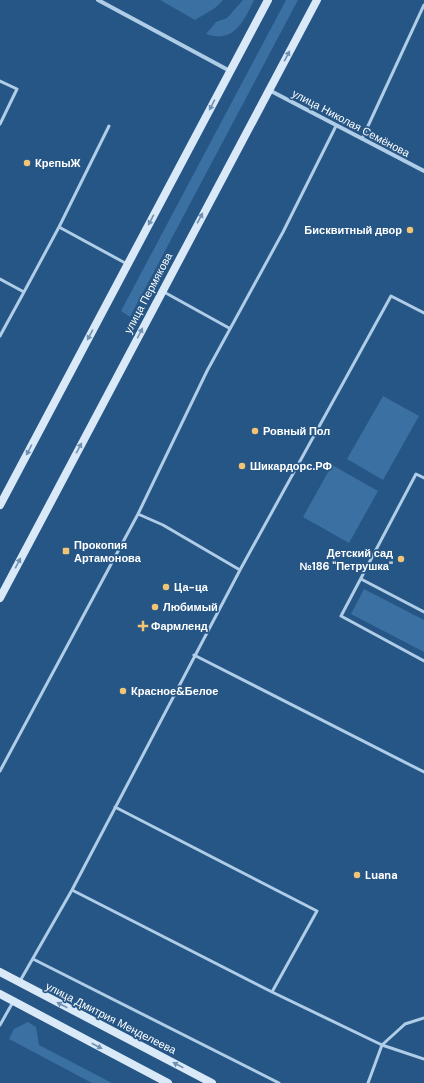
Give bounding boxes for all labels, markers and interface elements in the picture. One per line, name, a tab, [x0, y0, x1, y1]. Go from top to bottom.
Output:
one-way arrow	[284, 50, 291, 62]
street label: улица Николая Семёнова	[290, 86, 413, 160]
one-way arrow	[209, 100, 215, 111]
place label: КрепыЖ	[35, 156, 81, 170]
marker: КрепыЖ	[22, 158, 32, 168]
one-way arrow	[197, 213, 204, 224]
one-way arrow	[148, 215, 155, 226]
place label: Бисквитный двор	[304, 223, 402, 237]
marker: Бисквитный двор	[405, 225, 415, 235]
street label: улица Пермякова	[121, 249, 176, 336]
one-way arrow	[137, 328, 143, 339]
one-way arrow	[86, 329, 93, 341]
place label: Ровный Пол	[263, 424, 330, 438]
marker: Ровный Пол	[250, 426, 260, 436]
one-way arrow	[76, 443, 82, 454]
one-way arrow	[26, 444, 32, 456]
place label: Шикардорс.РФ	[250, 459, 332, 473]
marker: Шикардорс.РФ	[237, 461, 247, 471]
place label: Прокопия Артамонова	[74, 538, 142, 565]
marker: Прокопия Артамонова	[61, 546, 71, 556]
place label: Детский сад №186 "Петрушка"	[299, 546, 393, 573]
marker: Детский сад №186 "Петрушка"	[396, 554, 406, 564]
one-way arrow	[15, 557, 22, 569]
place label: Ца-ца	[174, 580, 209, 594]
marker: Ца-ца	[161, 582, 171, 592]
place label: Любимый	[163, 600, 218, 614]
marker: Любимый	[150, 602, 160, 612]
place label: Фармленд	[151, 619, 208, 633]
marker: Фармленд	[138, 621, 148, 631]
place label: Красное&Белое	[131, 684, 218, 698]
marker: Красное&Белое	[118, 686, 128, 696]
place label: Luana	[365, 868, 398, 882]
marker: Luana	[352, 870, 362, 880]
street label: улица Дмитрия Менделеева	[43, 979, 179, 1057]
one-way arrow	[56, 1002, 68, 1009]
one-way arrow	[91, 1042, 103, 1049]
one-way arrow	[172, 1062, 183, 1068]

